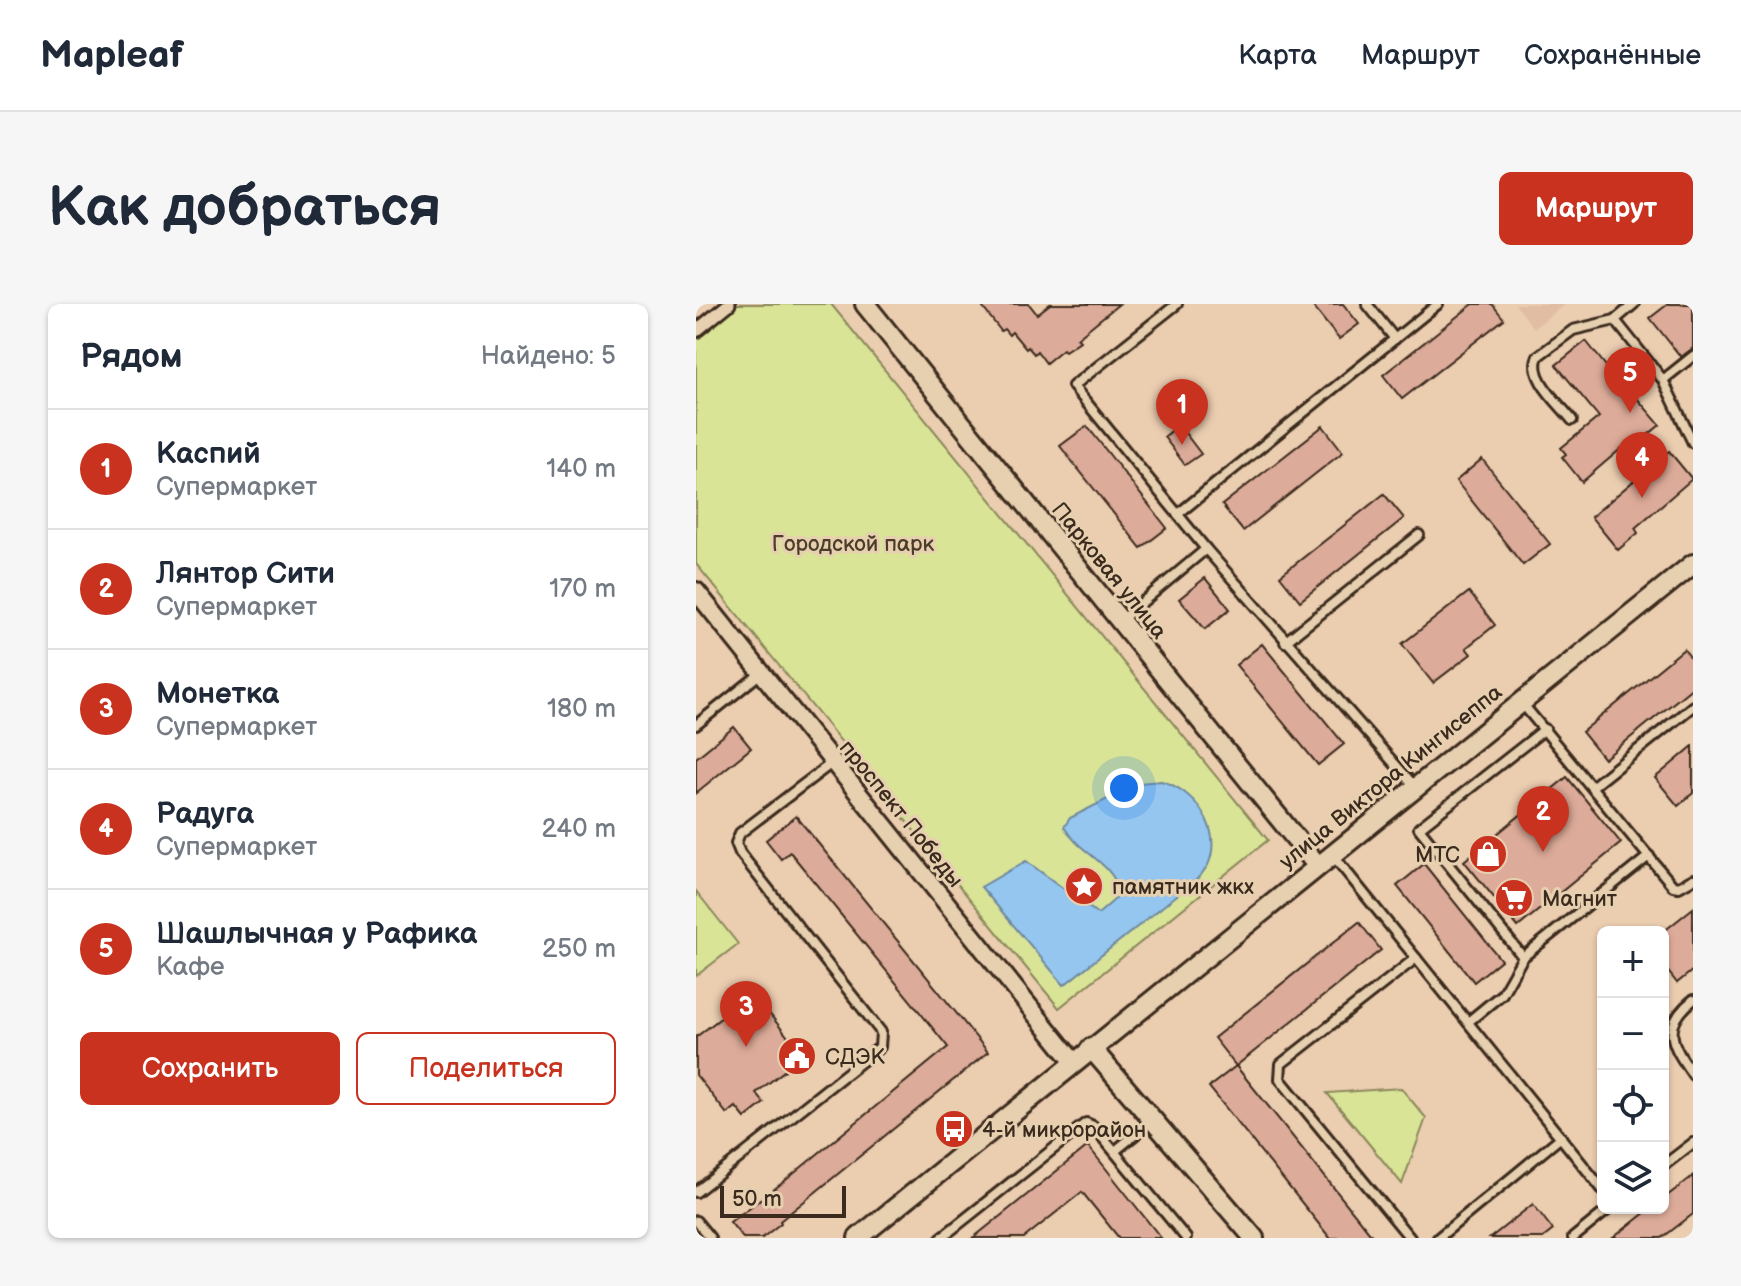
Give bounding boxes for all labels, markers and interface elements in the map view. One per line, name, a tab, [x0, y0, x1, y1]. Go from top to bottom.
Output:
text: Mapleaf	[40, 33, 184, 78]
text: Карта	[1238, 39, 1317, 72]
text: Маршрут	[1361, 39, 1480, 72]
text: Сохранённые	[1524, 39, 1701, 72]
button: Маршрут	[1499, 172, 1693, 245]
text: Как добраться	[48, 175, 441, 242]
text: Рядом	[80, 336, 182, 377]
text: Найдено: 5	[481, 341, 616, 372]
pin: 5	[1604, 347, 1656, 413]
pin: 1	[1156, 379, 1208, 445]
pin: 4	[1616, 432, 1668, 498]
text: Каспий	[156, 436, 261, 472]
text: 1	[101, 454, 111, 485]
text: 140 m	[546, 454, 616, 485]
text: Супермаркет	[156, 472, 317, 503]
street label: Парковая улица	[1045, 497, 1172, 645]
park label: Городской парк	[772, 531, 934, 558]
text: Лянтор Сити	[156, 556, 335, 592]
text: 2	[98, 574, 114, 605]
text: 170 m	[549, 574, 616, 605]
text: Супермаркет	[156, 592, 317, 623]
text: Монетка	[156, 676, 279, 712]
street label: улица Виктора Кингисеппа	[1274, 679, 1508, 875]
text: 3	[98, 694, 114, 725]
text: 180 m	[547, 694, 616, 725]
text: Супермаркет	[156, 712, 317, 743]
street label: проспект Победы	[833, 735, 969, 893]
your location	[1104, 768, 1144, 808]
pin: 2	[1517, 786, 1569, 852]
text: Радуга	[156, 796, 254, 832]
text: 4	[98, 814, 114, 845]
text: 240 m	[541, 814, 616, 845]
text: Супермаркет	[156, 832, 317, 863]
shop icon: МТС	[1467, 833, 1509, 875]
place label: МТС	[1415, 842, 1460, 869]
place icon: памятник жкх	[1063, 865, 1105, 907]
place label: памятник жкх	[1112, 874, 1254, 901]
supermarket icon: Магнит	[1493, 877, 1535, 919]
place label: Магнит	[1542, 886, 1618, 913]
text: Шашлычная у Рафика	[156, 916, 477, 952]
map controls	[1597, 926, 1669, 1214]
button: +	[1597, 926, 1669, 998]
text: 5	[98, 934, 114, 965]
text: 250 m	[542, 934, 616, 965]
text: Кафе	[156, 952, 224, 983]
pin: 3	[720, 981, 772, 1047]
button: −	[1597, 998, 1669, 1070]
button: Сохранить	[80, 1032, 340, 1105]
button: Поделиться	[356, 1032, 616, 1105]
public building icon: СДЭК	[776, 1035, 818, 1077]
place label: СДЭК	[825, 1044, 885, 1071]
button: locate	[1597, 1070, 1669, 1142]
bus stop icon: 4-й микрорайон	[933, 1108, 975, 1150]
place label: 4-й микрорайон	[982, 1117, 1146, 1144]
button: layers	[1597, 1142, 1669, 1214]
scale bar	[720, 1182, 846, 1218]
text: 50 m	[732, 1186, 782, 1213]

